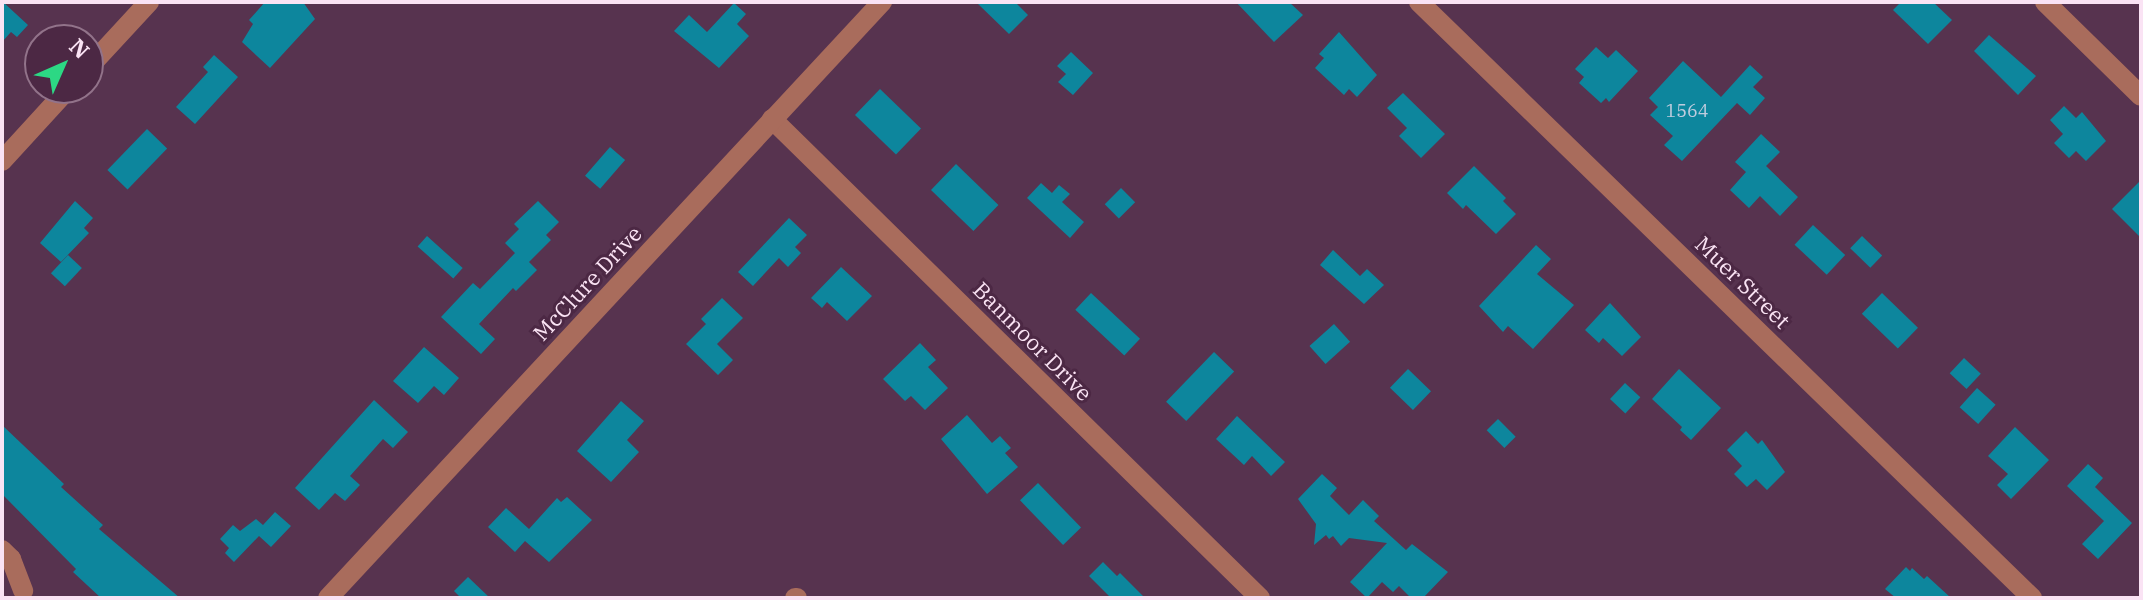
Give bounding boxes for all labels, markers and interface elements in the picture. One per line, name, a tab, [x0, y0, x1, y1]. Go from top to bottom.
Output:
north arrow	[24, 24, 104, 104]
text: N	[64, 32, 96, 64]
house number: 1564	[1665, 100, 1709, 122]
street label: McClure Drive	[527, 220, 647, 346]
street label: Muer Street	[1690, 230, 1796, 334]
street label: Banmoor Drive	[968, 276, 1098, 406]

